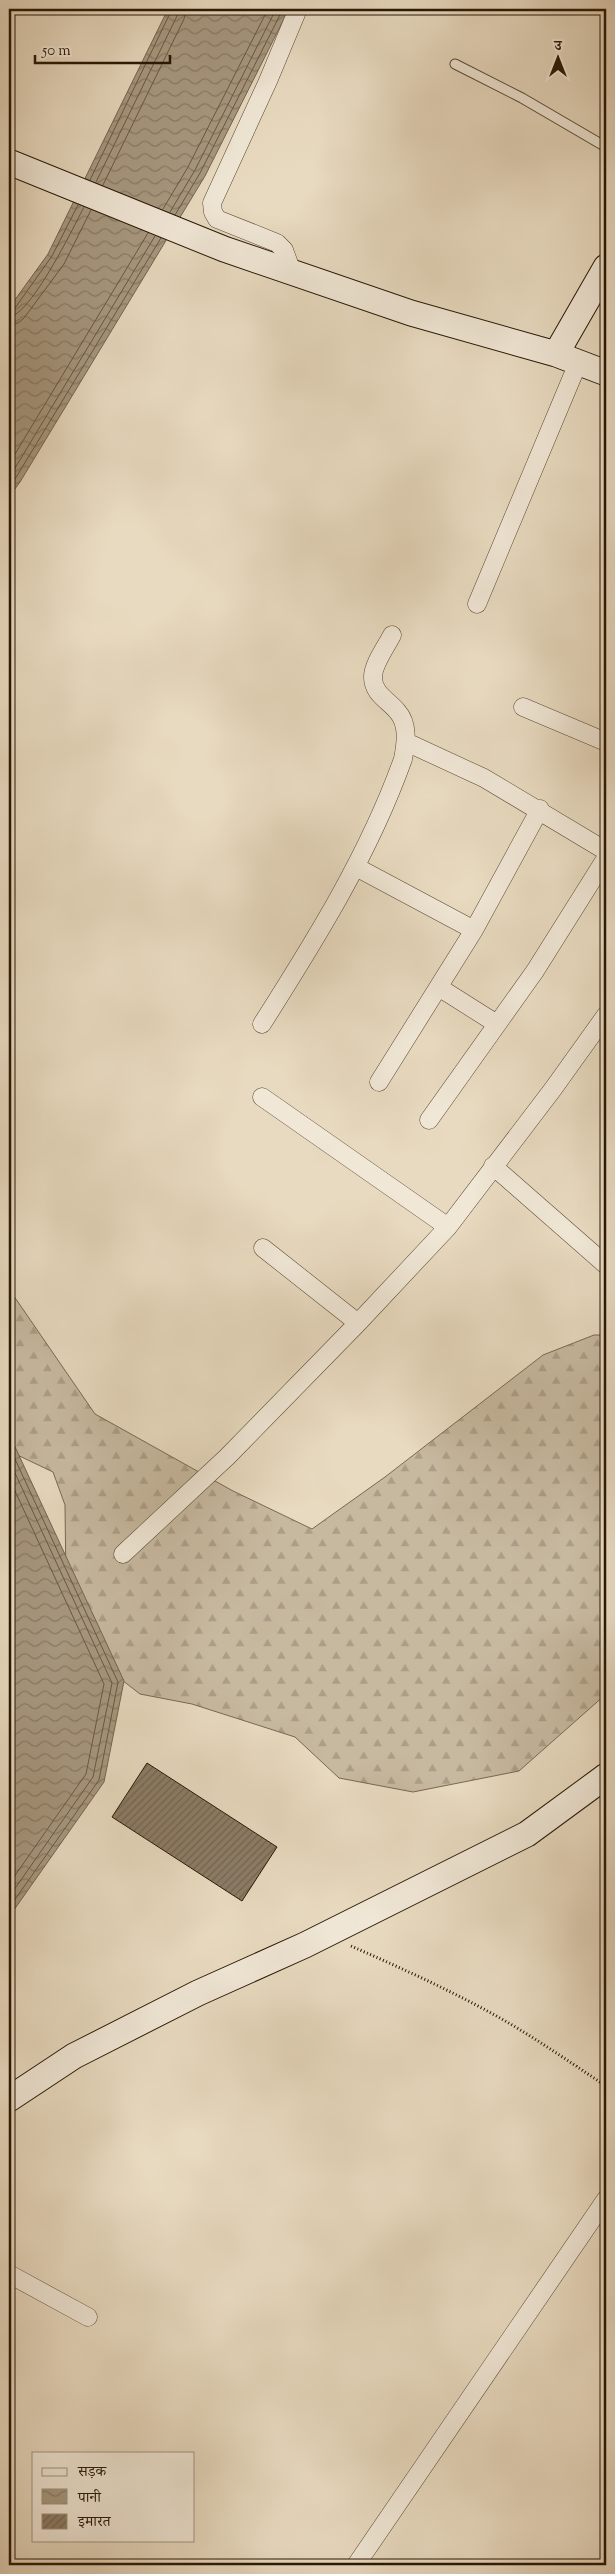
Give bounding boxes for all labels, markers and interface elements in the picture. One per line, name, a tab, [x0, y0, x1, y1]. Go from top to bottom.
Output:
scale bar	[35, 32, 170, 64]
north arrow	[532, 32, 582, 82]
text: उ	[553, 37, 562, 57]
text: 50 m	[41, 41, 71, 62]
legend	[32, 2452, 195, 2542]
text: सड़क	[77, 2462, 107, 2483]
text: पानी	[77, 2488, 102, 2509]
text: इमारत	[77, 2512, 112, 2533]

